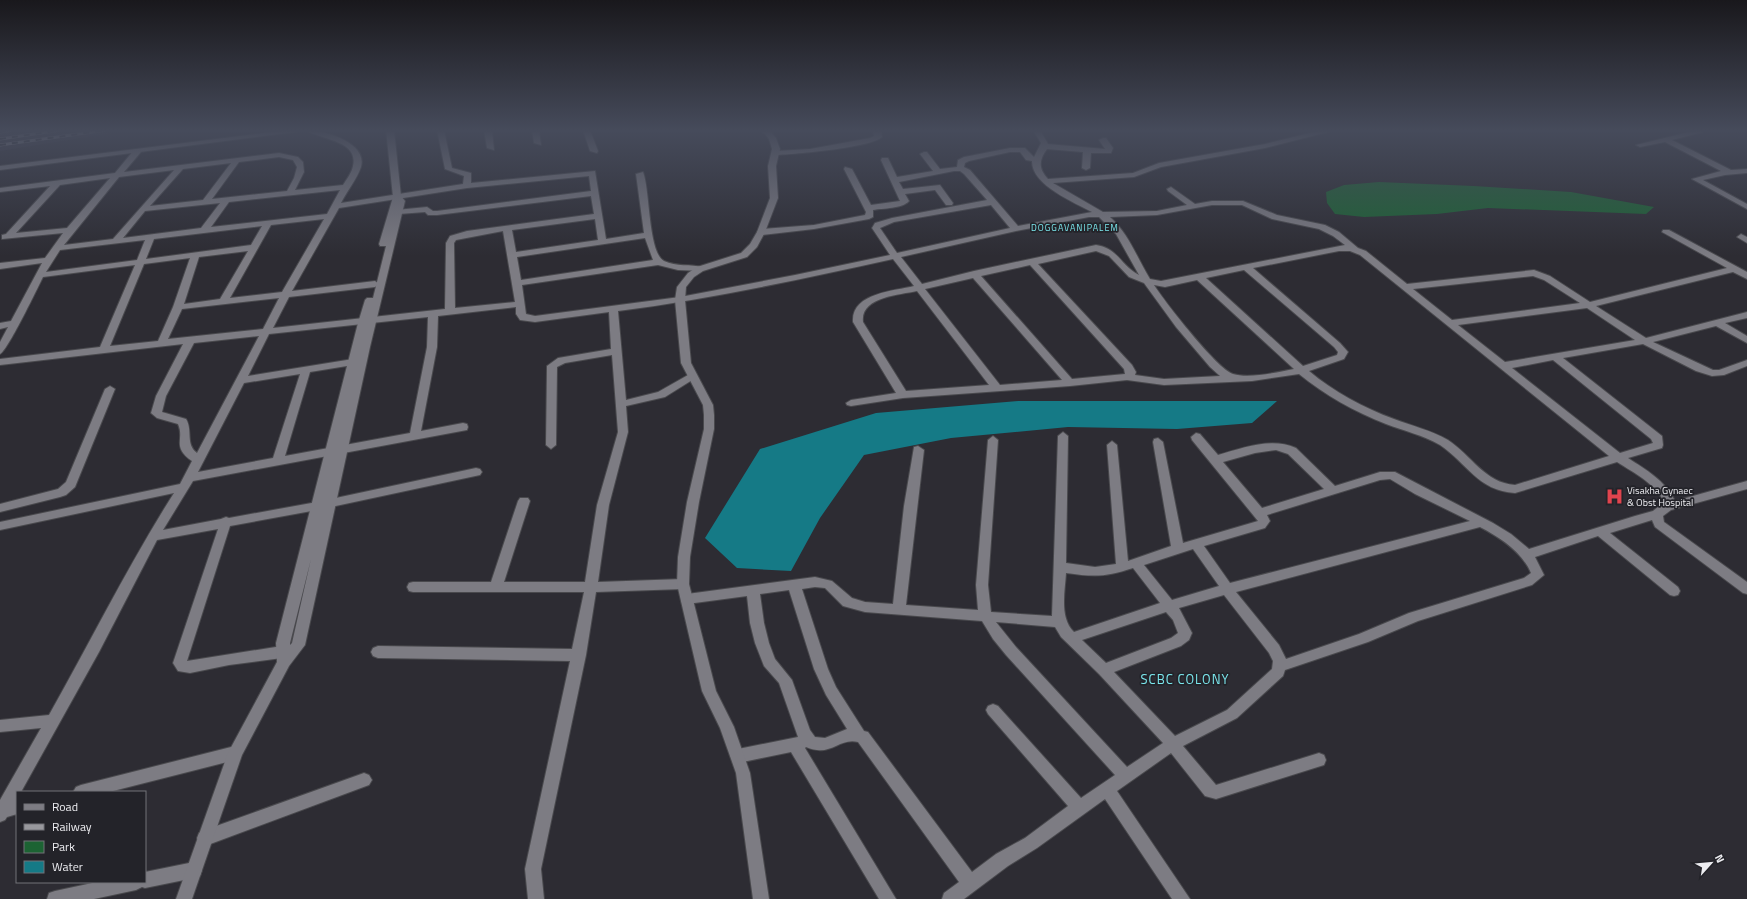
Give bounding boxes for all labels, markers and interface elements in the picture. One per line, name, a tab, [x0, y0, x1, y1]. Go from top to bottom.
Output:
district label: DOGGAVANIPALEM	[1031, 221, 1119, 234]
place label: Visakha Gynaec & Obst Hospital	[1627, 483, 1693, 510]
hospital icon: Visakha Gynaec & Obst Hospital	[1604, 486, 1624, 506]
district label: SCBC COLONY	[1141, 669, 1229, 689]
legend	[16, 791, 146, 883]
text: Road	[52, 797, 78, 816]
text: Railway	[52, 817, 92, 836]
text: Park	[52, 837, 75, 856]
north arrow	[1691, 843, 1731, 883]
text: N	[1711, 851, 1729, 865]
text: Water	[52, 857, 83, 876]

